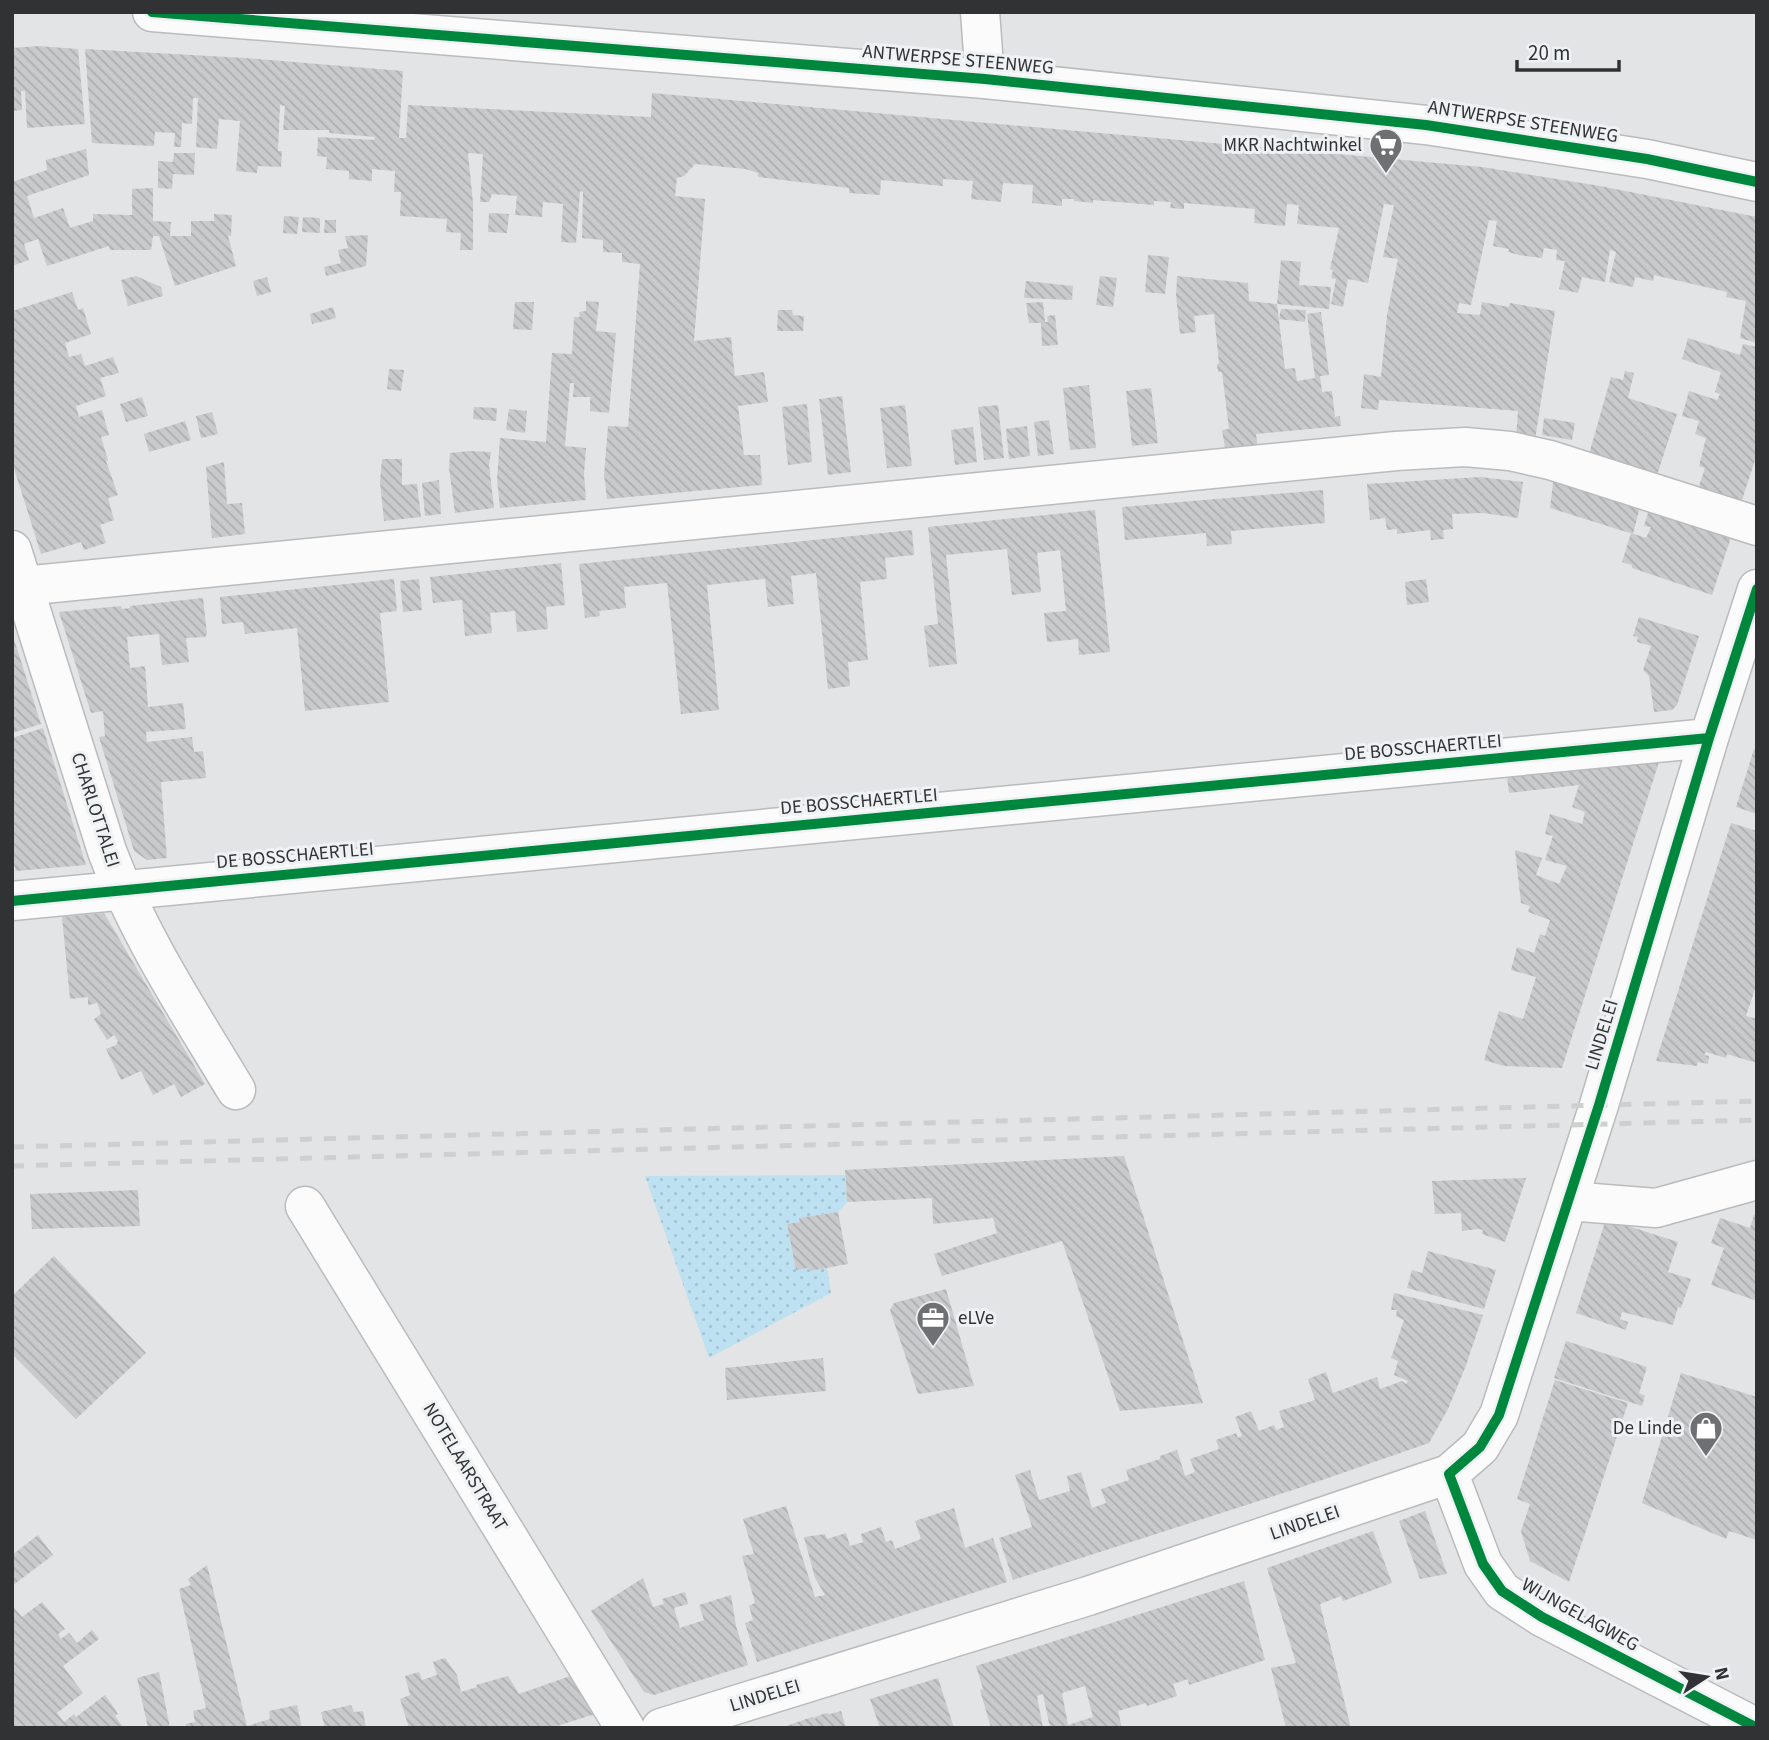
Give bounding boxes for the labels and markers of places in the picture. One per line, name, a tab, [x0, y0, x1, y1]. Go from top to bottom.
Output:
supermarket icon: MKR Nachtwinkel	[1367, 126, 1405, 175]
place label: MKR Nachtwinkel	[1223, 132, 1362, 159]
office icon: eLVe	[914, 1299, 952, 1348]
place label: eLVe	[958, 1305, 994, 1332]
shop icon: De Linde	[1687, 1409, 1725, 1458]
place label: De Linde	[1613, 1415, 1682, 1442]

